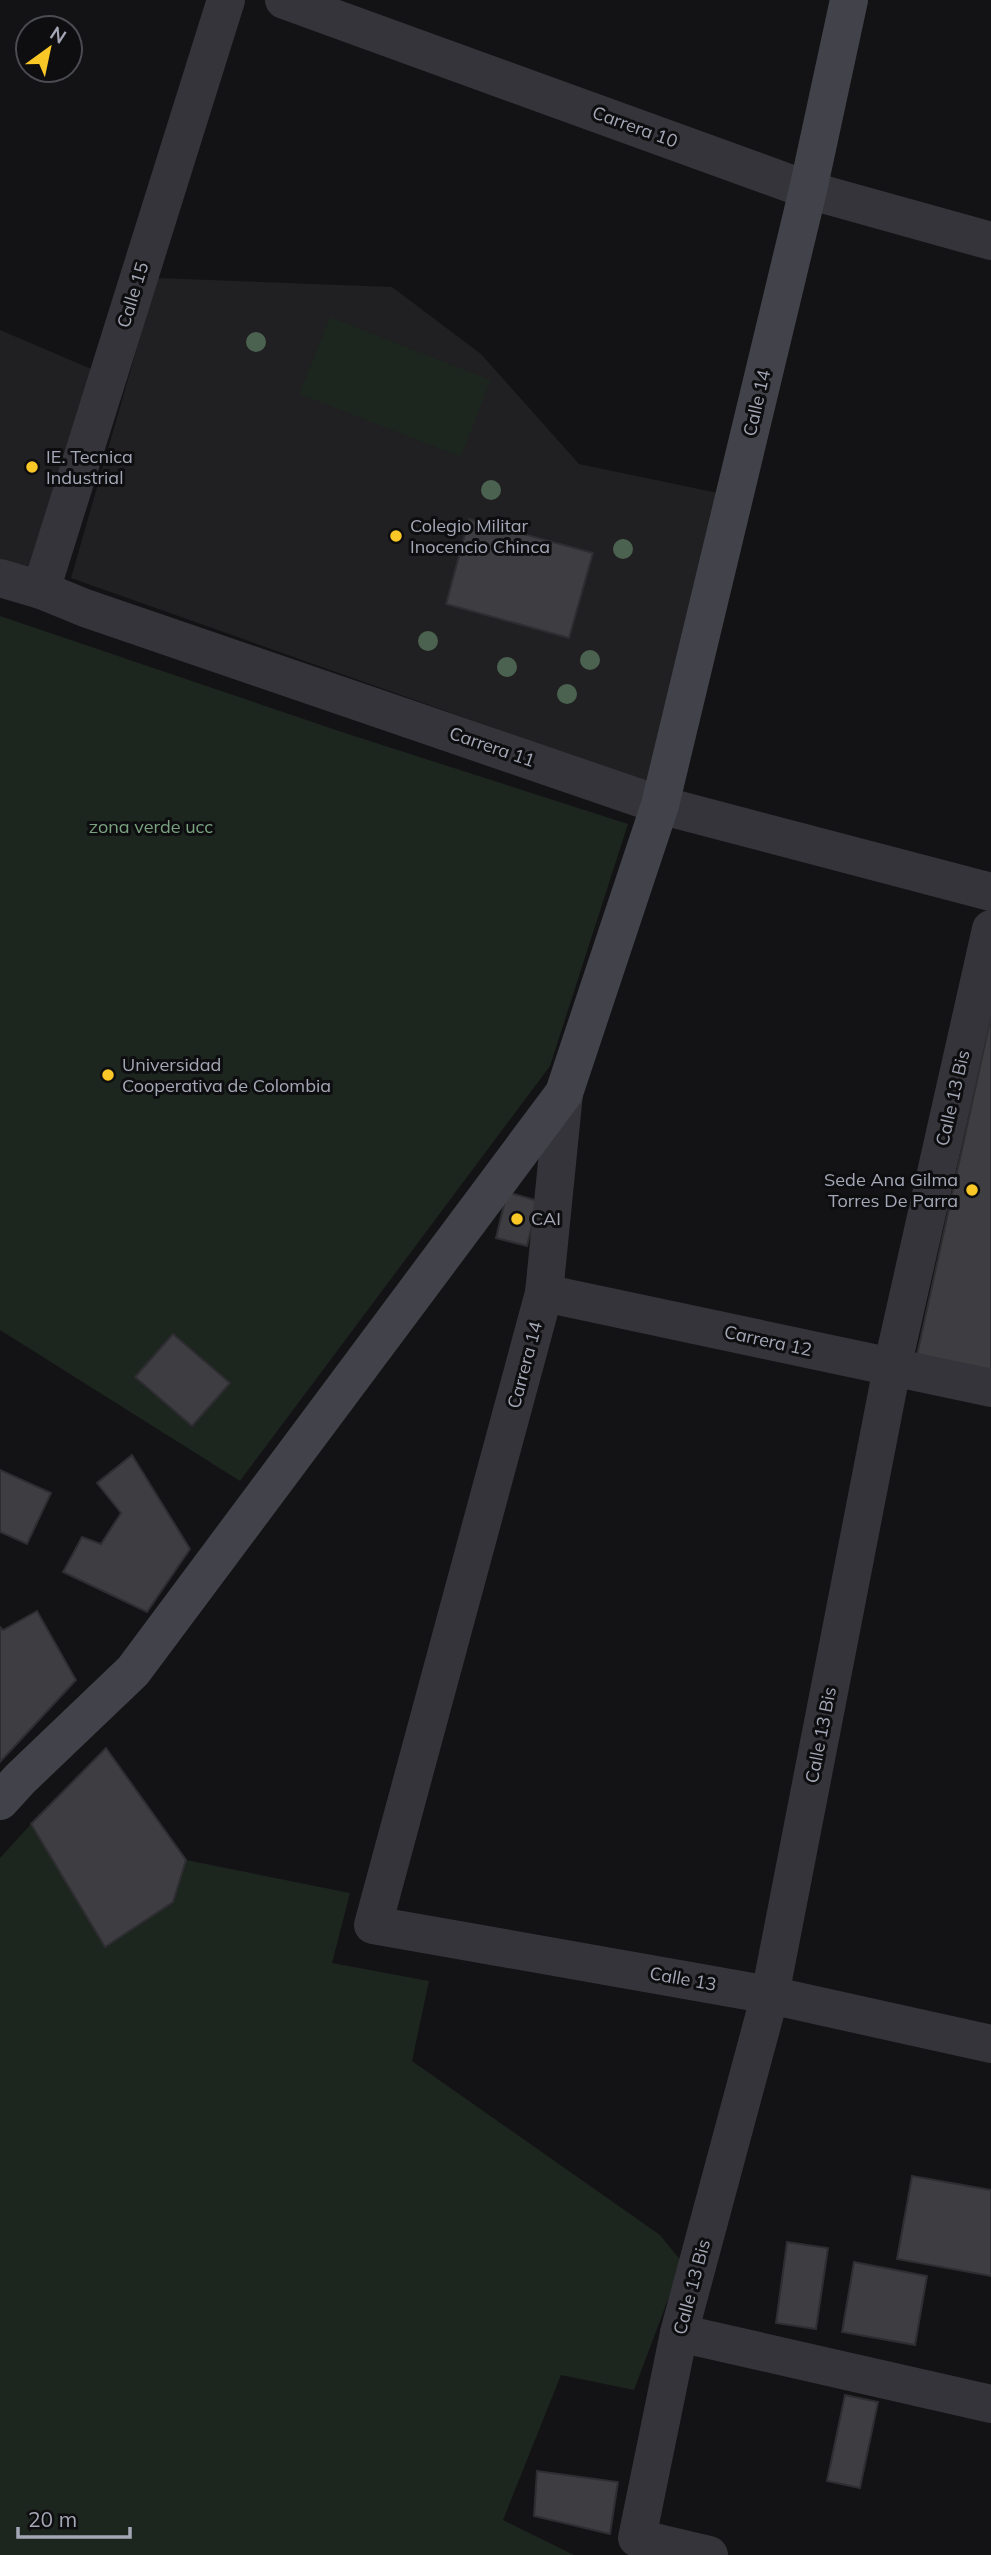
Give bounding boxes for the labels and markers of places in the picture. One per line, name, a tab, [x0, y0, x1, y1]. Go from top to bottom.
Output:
place label: IE. Tecnica Industrial	[46, 445, 133, 489]
marker: IE. Tecnica Industrial	[24, 459, 40, 475]
place label: Colegio Militar Inocencio Chinca	[410, 514, 550, 558]
marker: Colegio Militar Inocencio Chinca	[388, 528, 404, 544]
place label: Universidad Cooperativa de Colombia	[122, 1053, 331, 1097]
marker: Universidad Cooperativa de Colombia	[100, 1067, 116, 1083]
place label: Sede Ana Gilma Torres De Parra	[824, 1168, 958, 1212]
marker: Sede Ana Gilma Torres De Parra	[964, 1182, 980, 1198]
place label: CAI	[531, 1207, 561, 1230]
marker: CAI	[509, 1211, 525, 1227]

